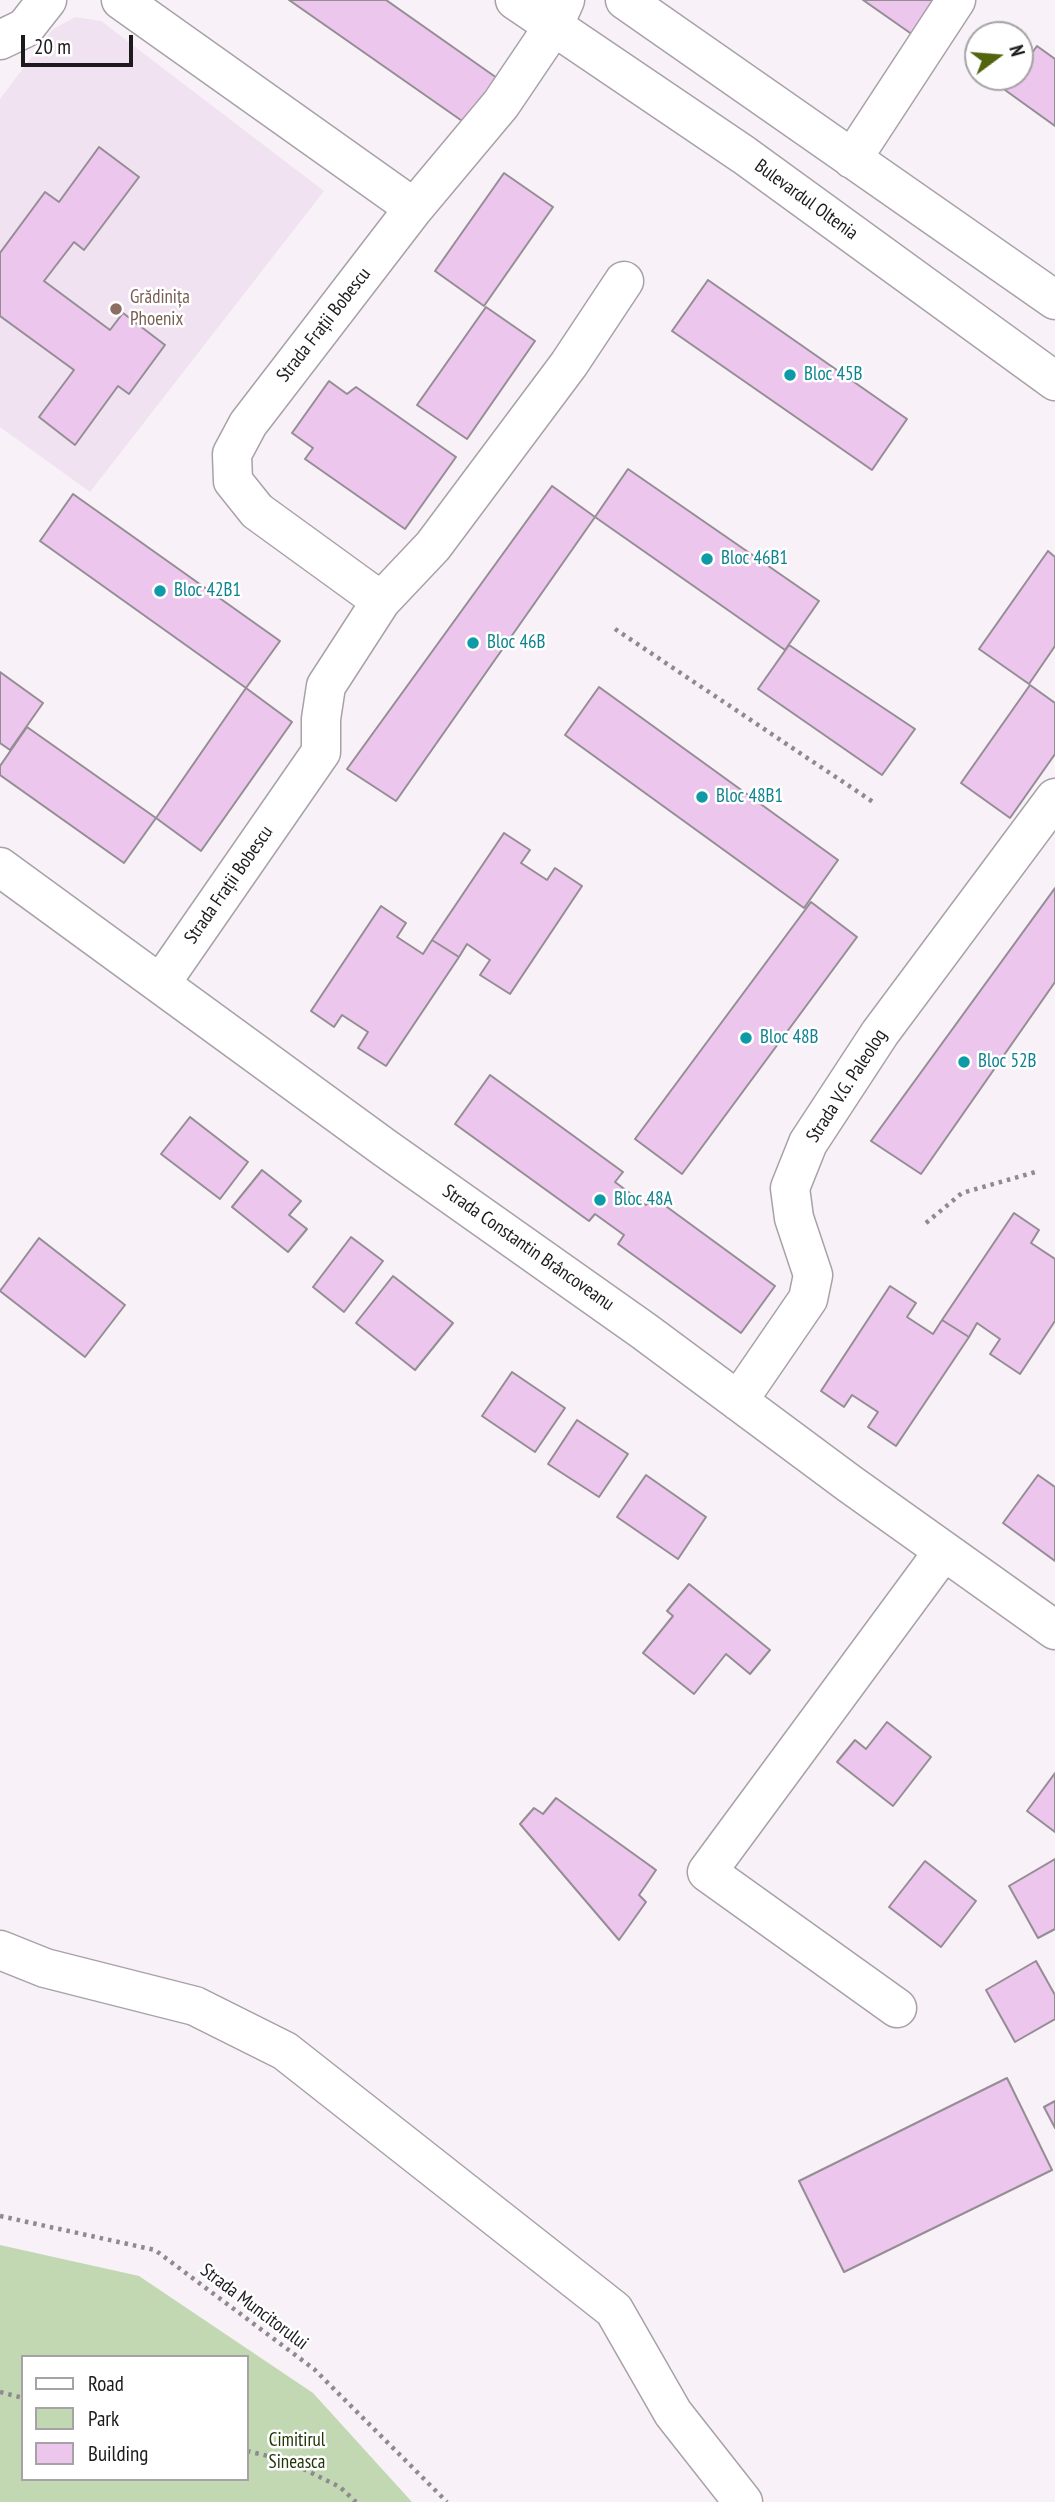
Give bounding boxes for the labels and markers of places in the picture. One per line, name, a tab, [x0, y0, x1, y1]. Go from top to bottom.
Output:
place label: Grădinița Phoenix	[130, 287, 190, 331]
marker: Grădinița Phoenix	[108, 301, 124, 317]
place label: Bloc 45B	[804, 364, 862, 386]
marker: Bloc 45B	[782, 367, 798, 383]
place label: Bloc 46B1	[721, 548, 788, 570]
marker: Bloc 46B1	[699, 551, 715, 567]
place label: Bloc 42B1	[174, 580, 241, 602]
marker: Bloc 42B1	[152, 583, 168, 599]
place label: Bloc 46B	[487, 632, 545, 654]
marker: Bloc 46B	[465, 635, 481, 651]
place label: Bloc 48B1	[716, 786, 783, 808]
marker: Bloc 48B1	[694, 789, 710, 805]
place label: Bloc 48B	[760, 1027, 818, 1049]
marker: Bloc 48B	[738, 1030, 754, 1046]
place label: Bloc 52B	[978, 1051, 1036, 1073]
marker: Bloc 52B	[956, 1054, 972, 1070]
place label: Bloc 48A	[614, 1189, 672, 1211]
marker: Bloc 48A	[592, 1192, 608, 1208]

